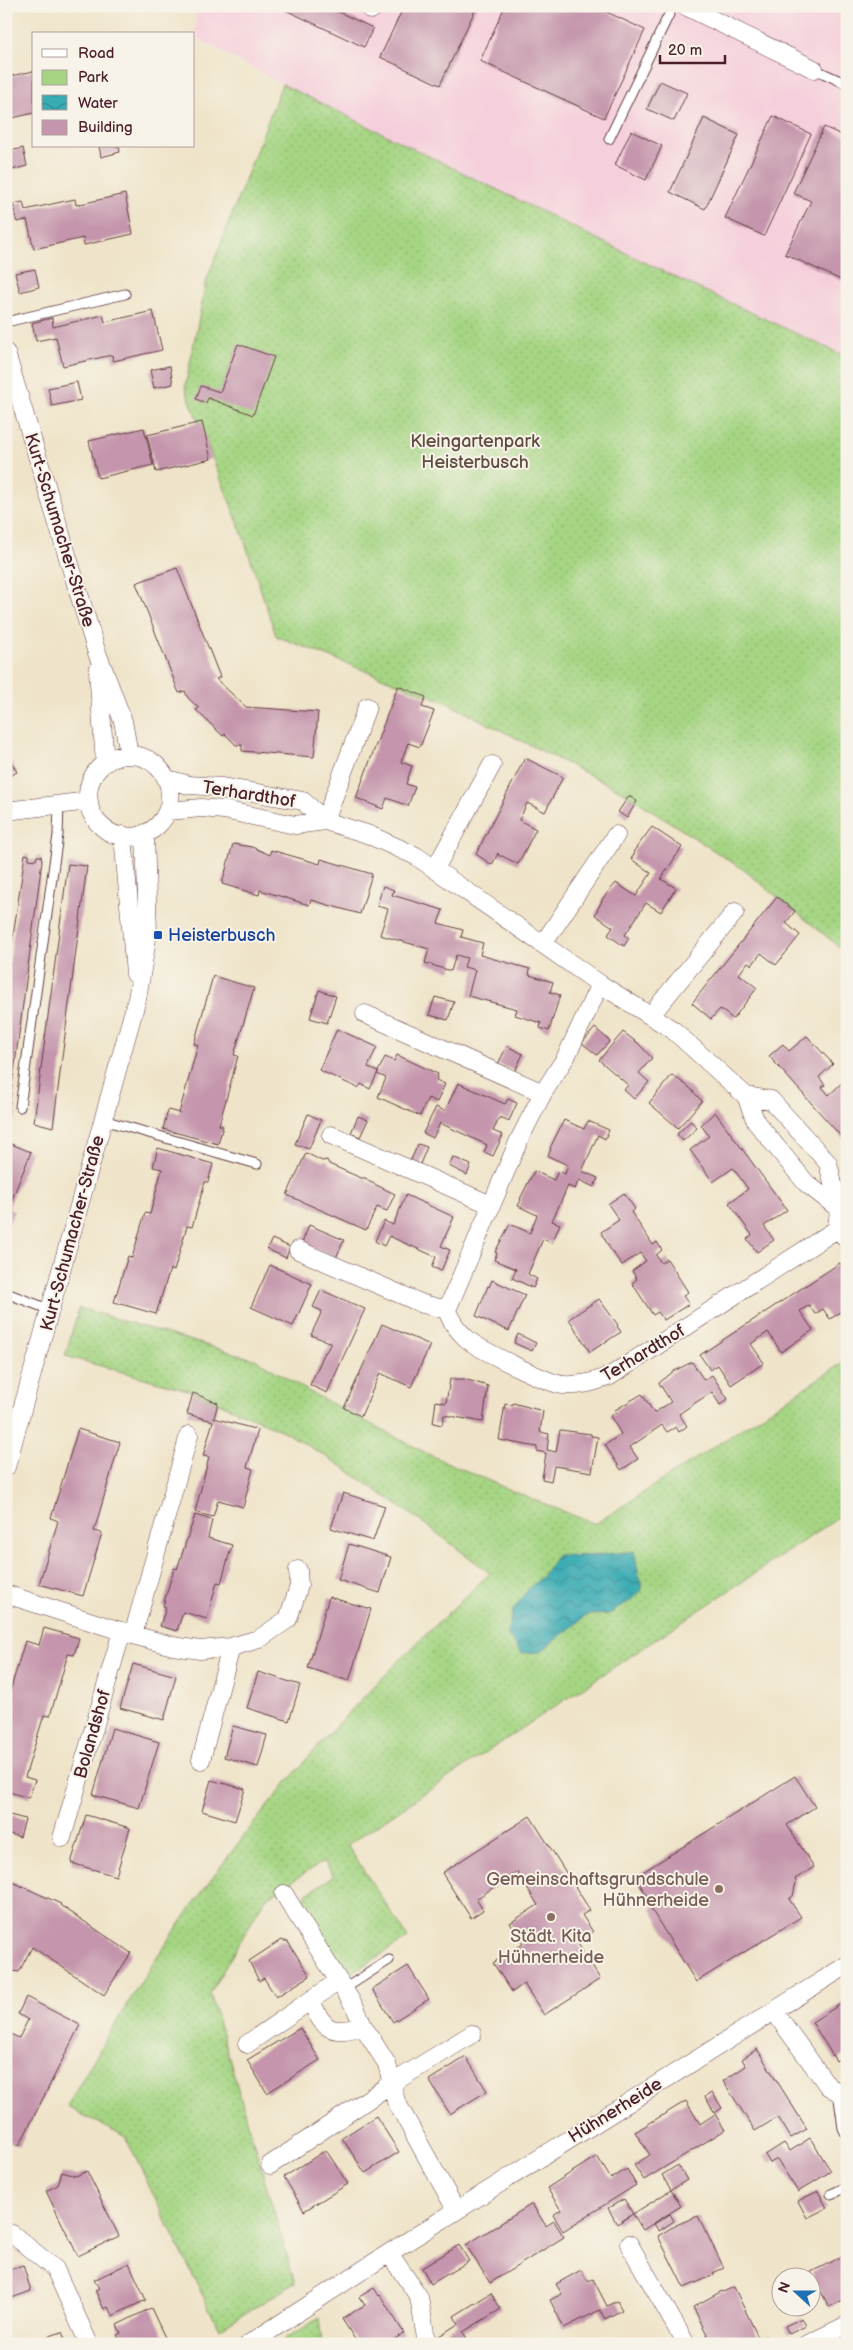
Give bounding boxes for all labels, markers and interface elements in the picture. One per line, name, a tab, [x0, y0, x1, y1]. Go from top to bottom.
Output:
legend	[32, 32, 195, 148]
scale bar	[660, 32, 726, 64]
text: 20 m	[668, 41, 702, 60]
text: Road	[78, 44, 114, 63]
text: Park	[78, 68, 109, 87]
text: Water	[78, 94, 118, 113]
text: Building	[78, 118, 133, 137]
street label: Kurt-Schumacher-Straße	[20, 431, 99, 630]
park label: Kleingartenpark Heisterbusch	[410, 431, 540, 473]
street label: Terhardthof	[201, 777, 297, 812]
place label: Heisterbusch	[168, 925, 276, 946]
marker: Heisterbusch	[152, 929, 164, 941]
street label: Kurt-Schumacher-Straße	[36, 1133, 109, 1333]
street label: Terhardthof	[598, 1320, 689, 1387]
street label: Bolandshof	[70, 1687, 115, 1781]
place label: Gemeinschaftsgrundschule Hühnerheide	[486, 1869, 709, 1911]
marker: Gemeinschaftsgrundschule Hühnerheide	[713, 1883, 725, 1895]
marker: Städt. Kita Hühnerheide	[545, 1911, 557, 1923]
place label: Städt. Kita Hühnerheide	[498, 1926, 605, 1968]
street label: Hühnerheide	[565, 2073, 666, 2148]
north arrow	[770, 2268, 820, 2318]
text: N	[775, 2280, 794, 2295]

